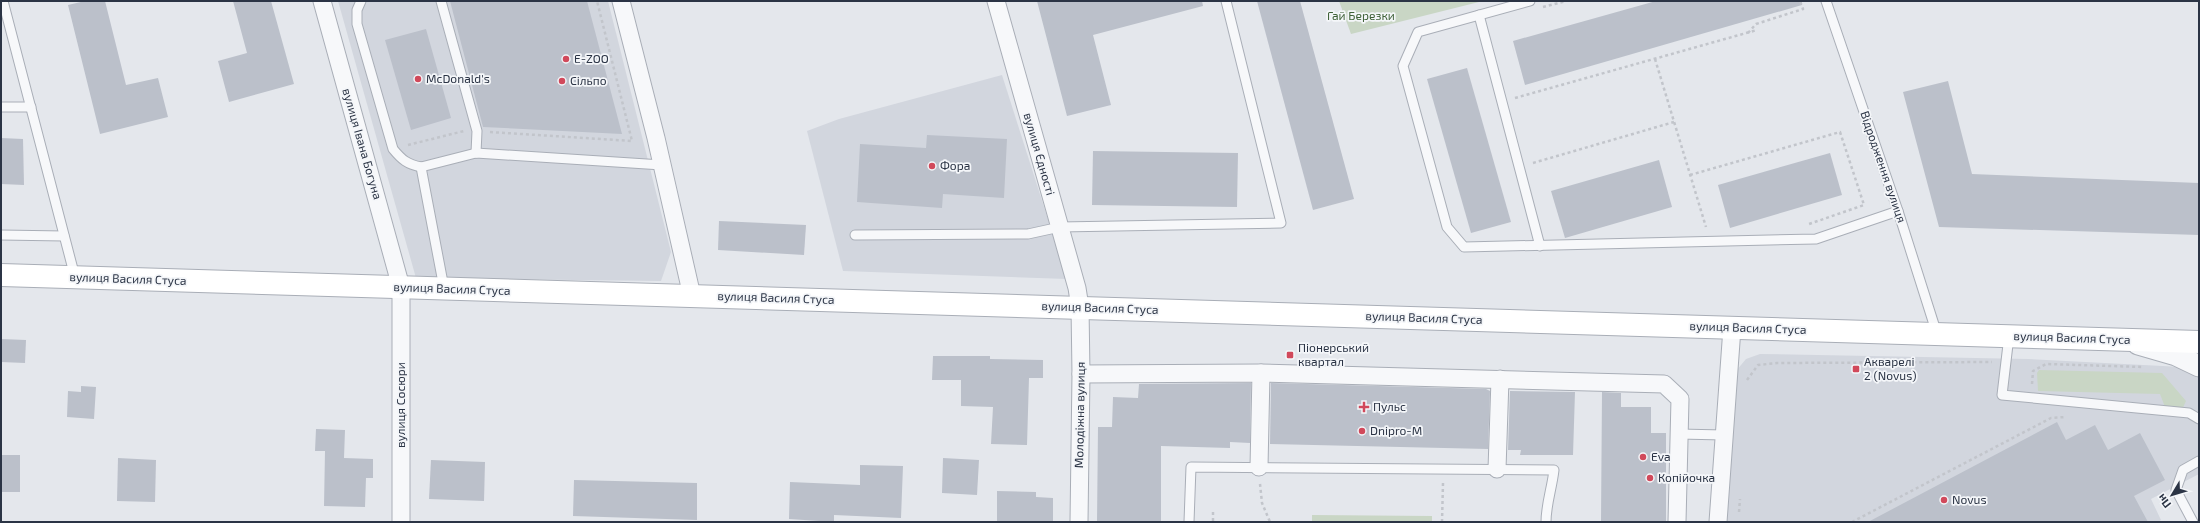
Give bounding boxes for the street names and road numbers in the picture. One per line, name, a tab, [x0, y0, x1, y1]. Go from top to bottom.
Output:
street label: вулиця Івана Богуна	[339, 87, 386, 201]
street label: Відродження вулиця	[1857, 109, 1910, 225]
street label: вулиця Єдності	[1021, 111, 1058, 197]
street label: вулиця Василя Стуса	[69, 269, 187, 288]
street label: вулиця Василя Стуса	[393, 279, 511, 298]
street label: вулиця Василя Стуса	[717, 288, 835, 307]
street label: вулиця Василя Стуса	[1041, 298, 1159, 317]
street label: вулиця Василя Стуса	[1365, 308, 1483, 327]
street label: вулиця Василя Стуса	[1689, 318, 1807, 337]
street label: вулиця Василя Стуса	[2013, 328, 2131, 347]
street label: вулиця Сосюри	[393, 362, 408, 448]
street label: Молодіжна вулиця	[1071, 362, 1088, 468]

